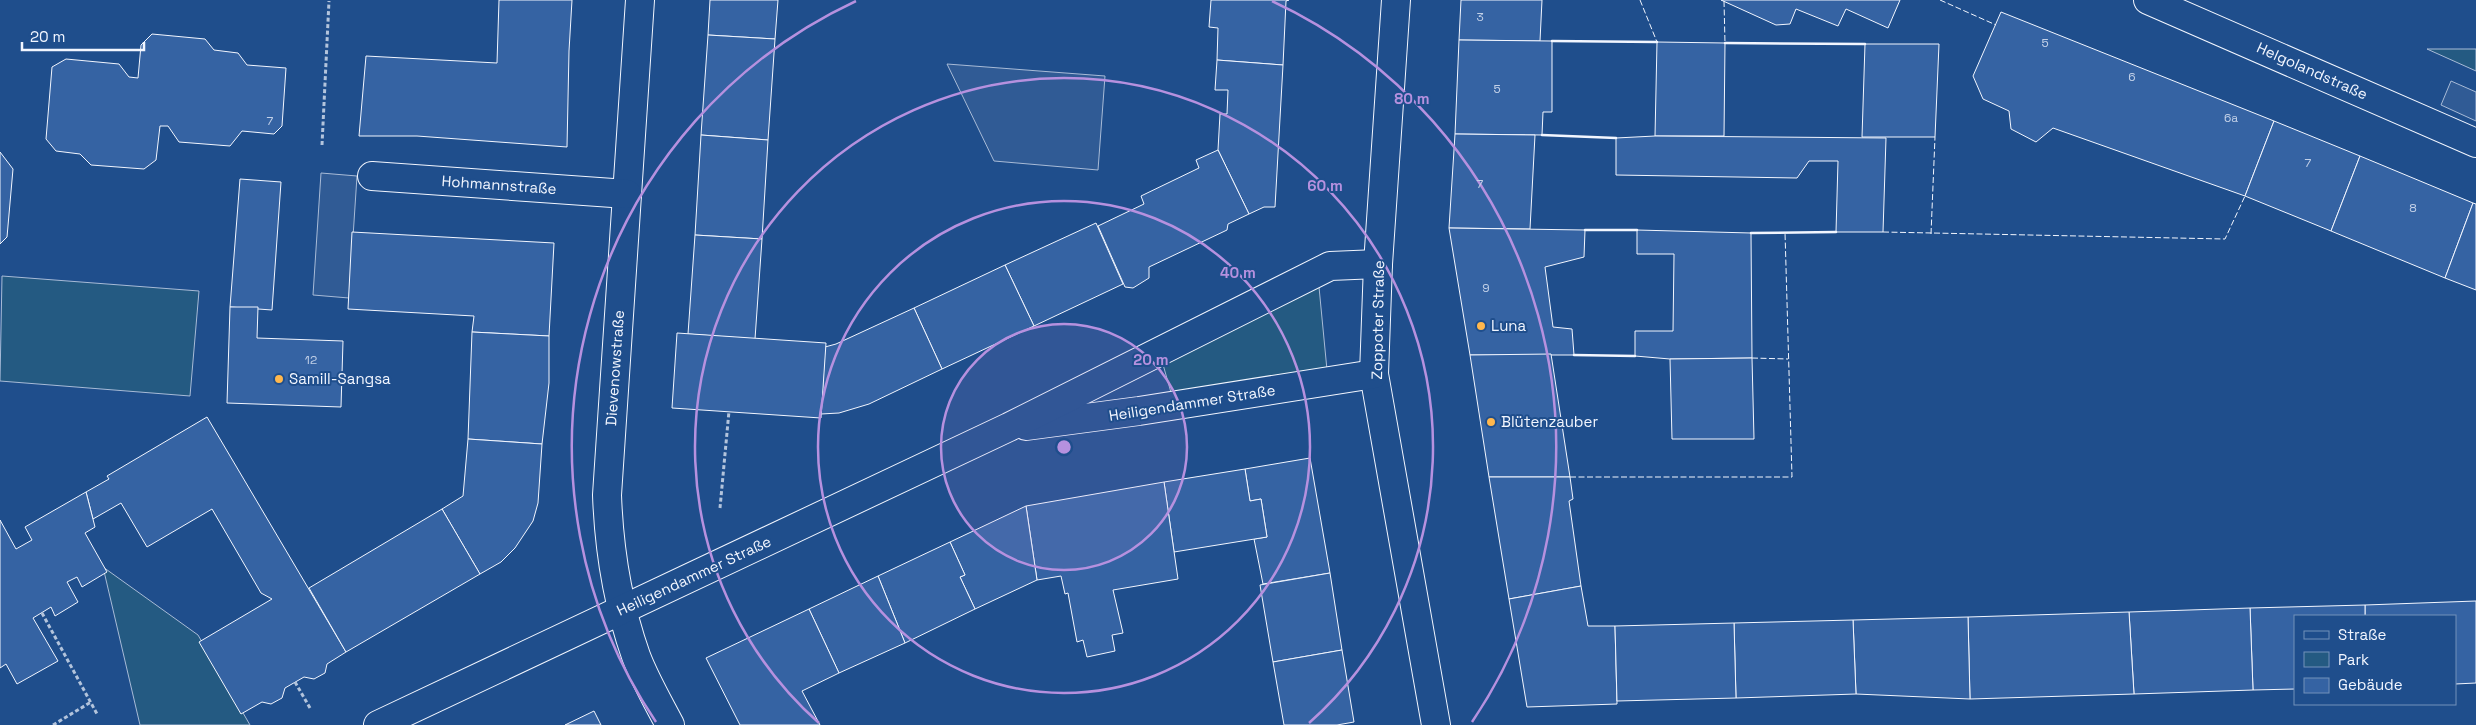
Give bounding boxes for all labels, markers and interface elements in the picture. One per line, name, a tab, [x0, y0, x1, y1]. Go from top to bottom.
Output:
house number: 3	[1476, 9, 1484, 25]
scale bar	[22, 20, 145, 52]
text: 20 m	[30, 27, 65, 46]
house number: 5	[2041, 35, 2049, 51]
street label: Helgolandstraße	[2254, 38, 2371, 104]
house number: 6	[2128, 69, 2136, 85]
house number: 5	[1493, 81, 1501, 97]
text: 80 m	[1394, 89, 1430, 108]
house number: 6a	[2224, 110, 2238, 126]
house number: 7	[267, 113, 274, 129]
house number: 7	[2305, 155, 2312, 171]
street label: Hohmannstraße	[441, 171, 557, 198]
text: 60 m	[1307, 176, 1343, 195]
house number: 7	[1477, 176, 1484, 192]
house number: 8	[2409, 200, 2417, 216]
street label: Zoppoter Straße	[1367, 260, 1388, 380]
text: 40 m	[1220, 263, 1256, 282]
house number: 9	[1482, 280, 1490, 296]
street label: Dievenowstraße	[601, 309, 628, 427]
place label: Luna	[1491, 316, 1527, 335]
marker: Luna	[1475, 320, 1487, 332]
text: 20 m	[1133, 350, 1169, 369]
house number: 12	[305, 352, 317, 368]
place label: Samill-Sangsa	[289, 369, 391, 388]
marker: Samill-Sangsa	[273, 373, 285, 385]
street label: Heiligendammer Straße	[1107, 380, 1277, 425]
place label: Blütenzauber	[1501, 412, 1598, 431]
marker: Blütenzauber	[1485, 416, 1497, 428]
centre of rings	[1055, 438, 1073, 456]
street label: Heiligendammer Straße	[613, 531, 774, 620]
legend	[2294, 615, 2456, 705]
text: Straße	[2338, 625, 2387, 644]
text: Park	[2338, 650, 2369, 669]
text: Gebäude	[2338, 675, 2403, 694]

